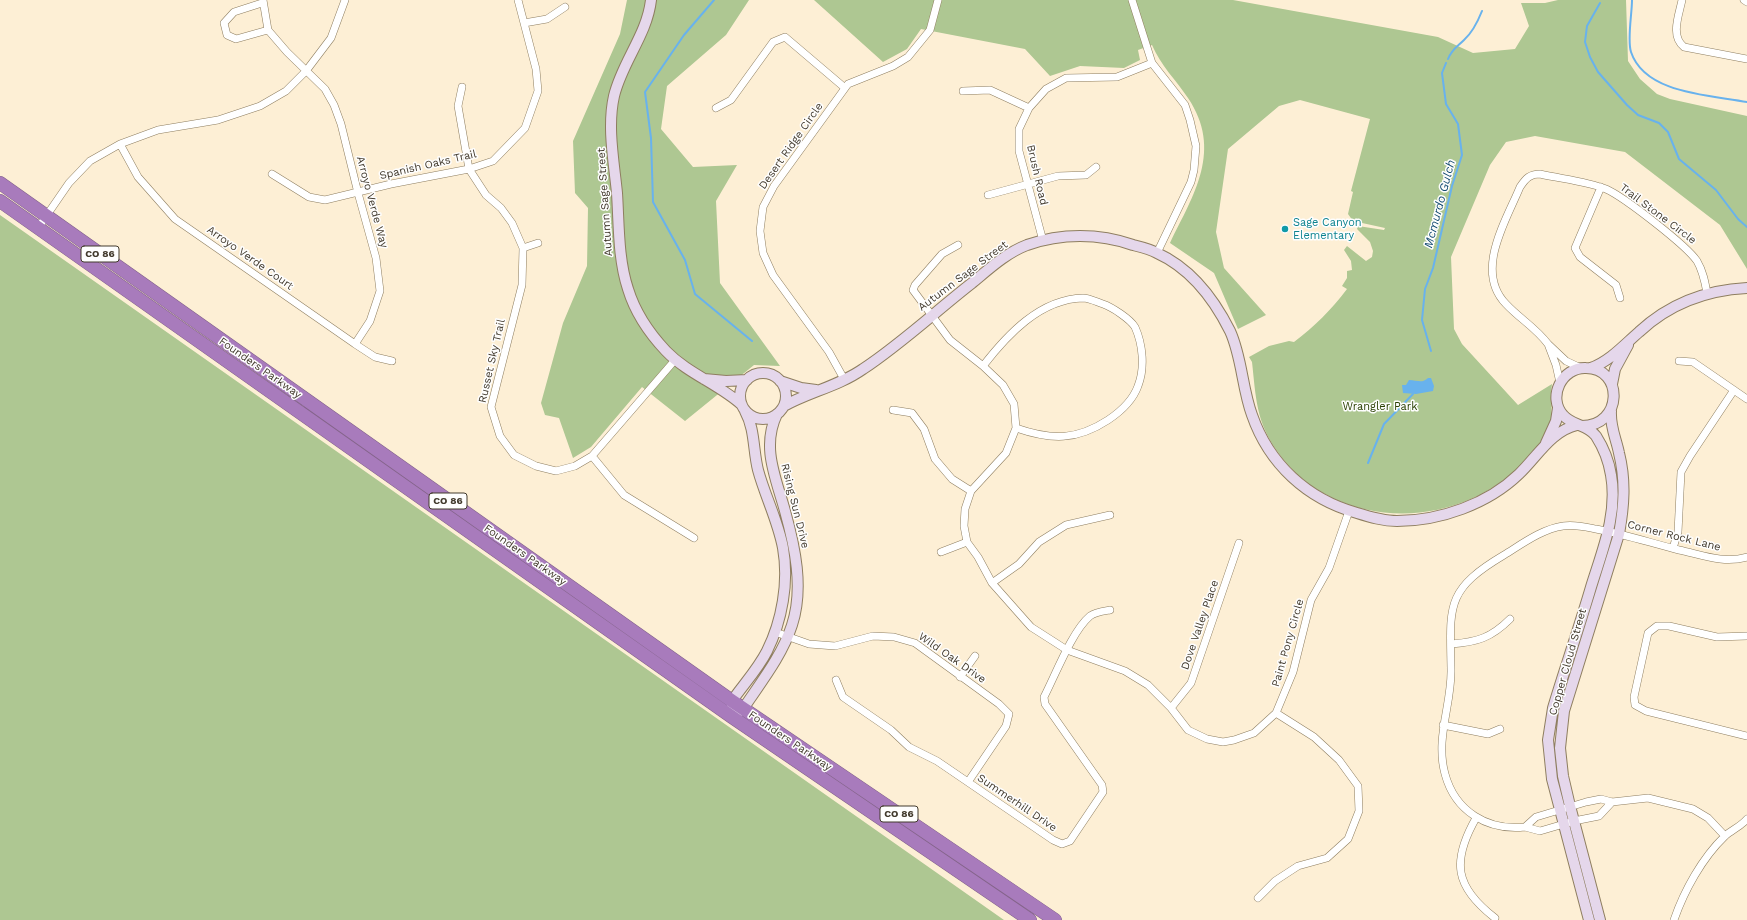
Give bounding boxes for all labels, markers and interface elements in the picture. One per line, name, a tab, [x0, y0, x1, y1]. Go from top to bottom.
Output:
street label: Desert Ridge Circle	[756, 100, 826, 192]
street label: Brush Road	[1024, 143, 1050, 207]
street label: Spanish Oaks Trail	[378, 147, 478, 183]
street label: Autumn Sage Street	[595, 147, 615, 257]
street label: Arroyo Verde Way	[353, 155, 391, 249]
water label: Mcmurdo Gulch	[1421, 158, 1459, 250]
street label: Trail Stone Circle	[1617, 181, 1699, 247]
place label: Sage Canyon Elementary	[1293, 216, 1362, 242]
street label: Arroyo Verde Court	[204, 223, 296, 293]
marker: Sage Canyon Elementary	[1280, 224, 1290, 234]
street label: Autumn Sage Street	[916, 238, 1010, 314]
road number: CO 86	[81, 246, 119, 262]
street label: Russet Sky Trail	[476, 318, 508, 404]
street label: Founders Parkway	[216, 335, 304, 401]
park label: Wrangler Park	[1342, 400, 1418, 414]
street label: Rising Sun Drive	[778, 462, 812, 550]
road number: CO 86	[429, 493, 467, 509]
street label: Corner Rock Lane	[1626, 518, 1722, 554]
street label: Founders Parkway	[481, 522, 569, 588]
street label: Dove Valley Place	[1178, 578, 1222, 672]
street label: Paint Pony Circle	[1269, 597, 1307, 689]
street label: Copper Cloud Street	[1546, 607, 1590, 717]
street label: Wild Oak Drive	[916, 630, 988, 686]
street label: Founders Parkway	[746, 708, 834, 774]
street label: Summerhill Drive	[975, 771, 1059, 835]
road number: CO 86	[880, 806, 918, 822]

